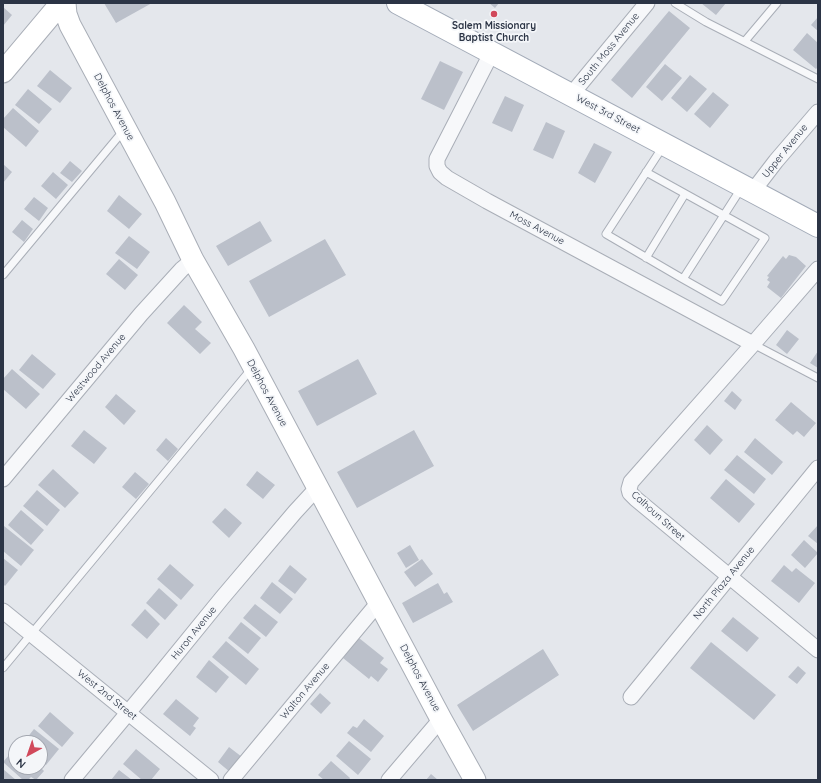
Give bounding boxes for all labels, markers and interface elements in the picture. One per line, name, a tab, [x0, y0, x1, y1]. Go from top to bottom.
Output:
marker: Salem Missionary Baptist Church	[489, 9, 499, 19]
street label: South Moss Avenue	[576, 10, 642, 88]
place label: Salem Missionary Baptist Church	[452, 20, 536, 44]
street label: Delphos Avenue	[91, 71, 137, 143]
street label: West 3rd Street	[574, 92, 642, 136]
street label: Upper Avenue	[760, 122, 810, 180]
street label: Moss Avenue	[507, 208, 567, 248]
street label: Westwood Avenue	[64, 331, 128, 405]
street label: Delphos Avenue	[244, 357, 290, 429]
street label: Calhoun Street	[629, 489, 687, 543]
street label: North Plaza Avenue	[691, 544, 757, 622]
street label: Huron Avenue	[169, 604, 219, 662]
street label: Delphos Avenue	[397, 642, 443, 714]
street label: Walton Avenue	[278, 660, 332, 722]
street label: West 2nd Street	[75, 667, 139, 723]
north arrow	[8, 735, 48, 775]
text: N	[13, 755, 29, 771]

